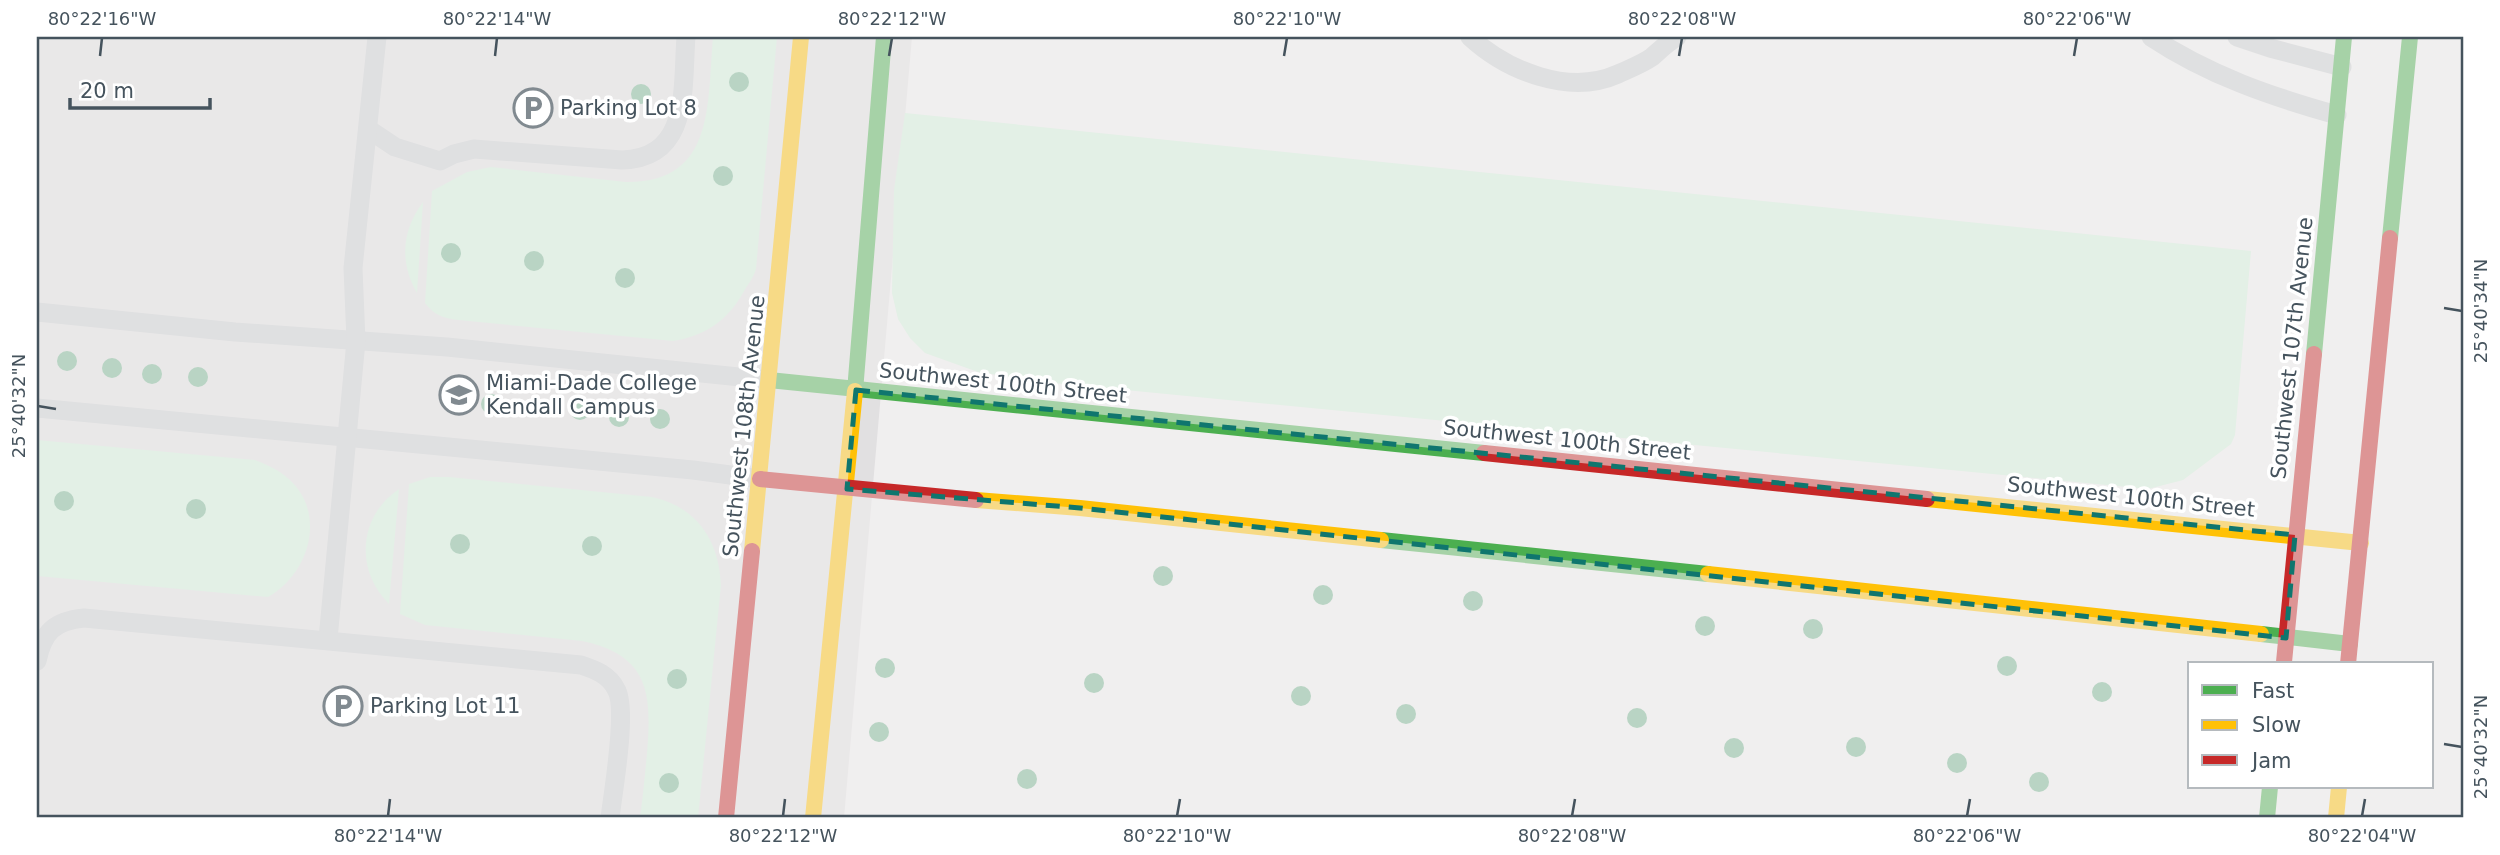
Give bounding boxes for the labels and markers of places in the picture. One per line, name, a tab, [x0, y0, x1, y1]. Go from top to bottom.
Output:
parking icon: Parking Lot 8	[512, 87, 554, 129]
place label: Parking Lot 8	[560, 96, 697, 120]
place label: Miami-Dade College Kendall Campus	[486, 371, 697, 419]
school or university icon: Miami-Dade College Kendall Campus	[438, 374, 480, 416]
parking icon: Parking Lot 11	[322, 685, 364, 727]
place label: Parking Lot 11	[370, 694, 520, 718]

